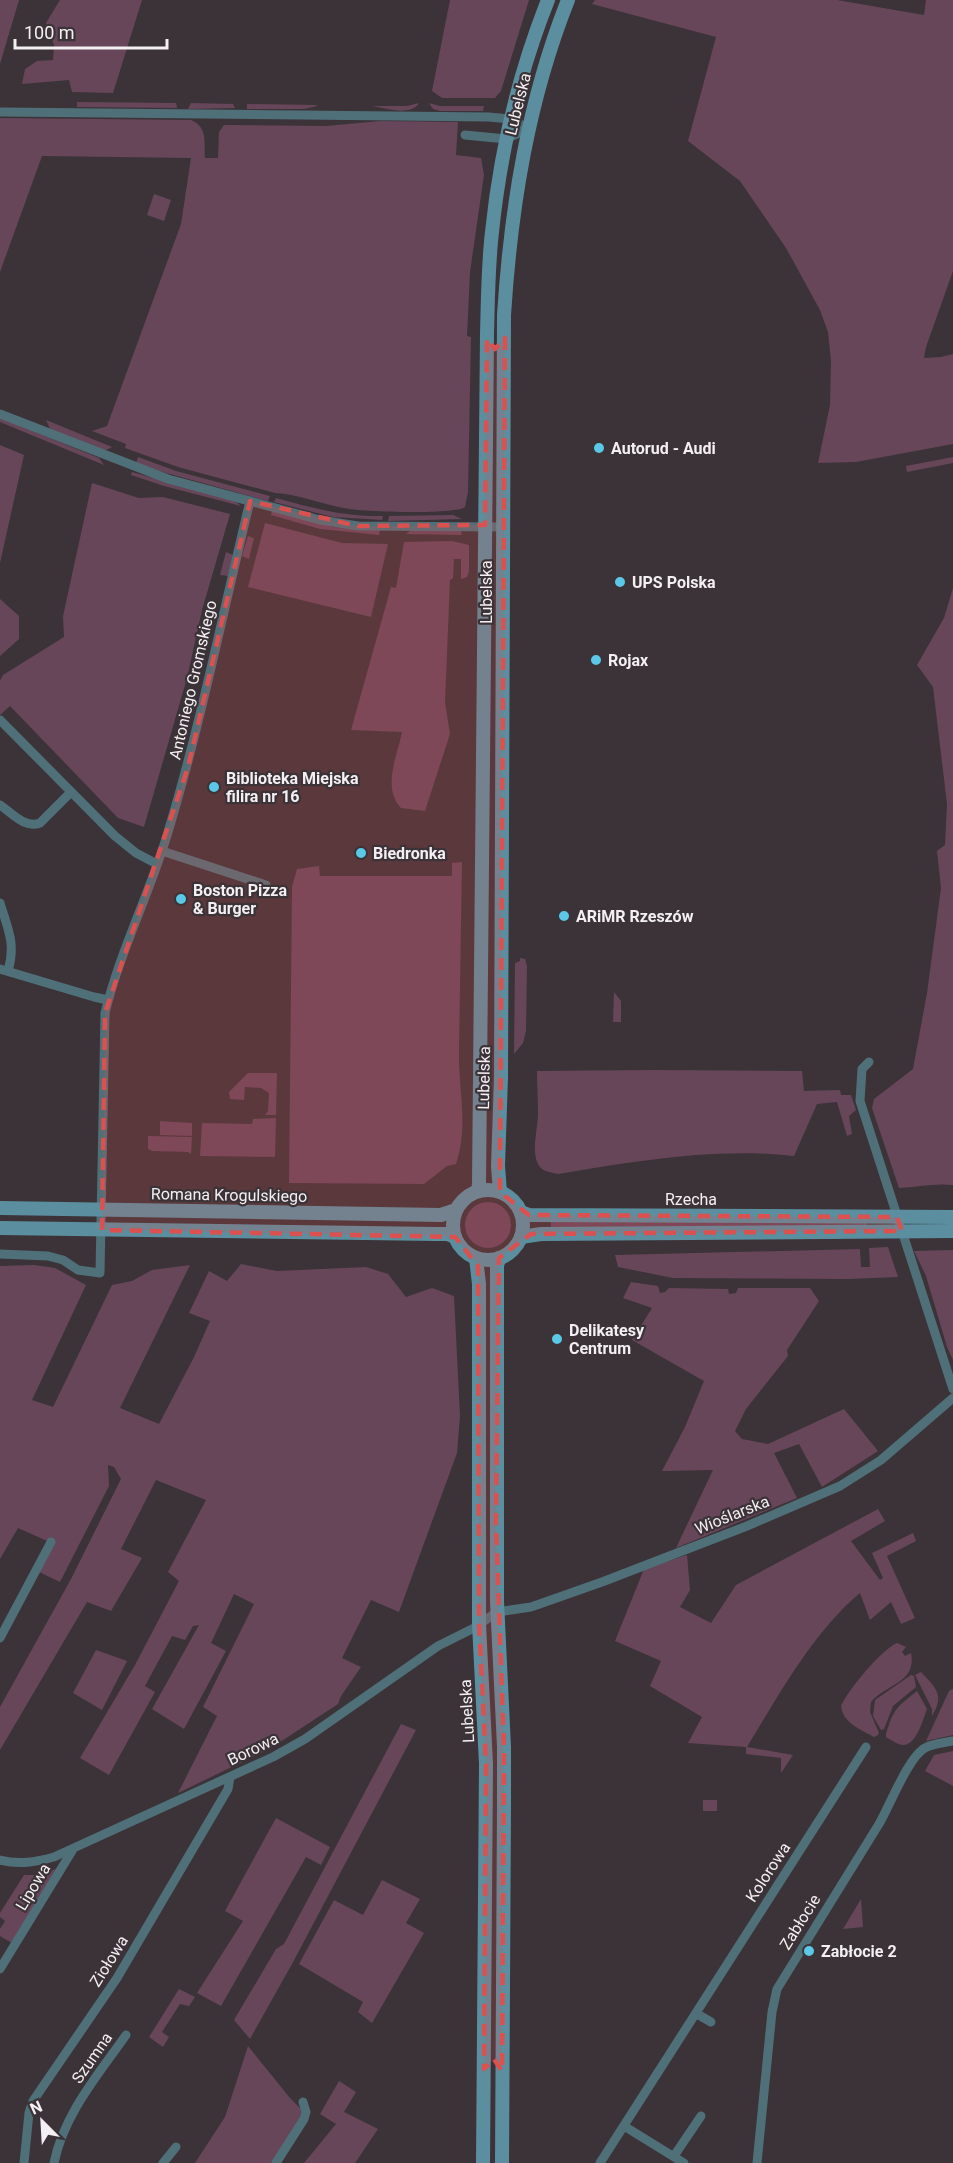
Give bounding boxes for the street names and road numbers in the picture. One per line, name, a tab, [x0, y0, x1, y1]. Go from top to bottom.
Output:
street label: Lubelska	[501, 71, 535, 137]
street label: Lubelska	[477, 560, 496, 624]
street label: Antoniego Gromskiego	[165, 598, 221, 762]
street label: Lubelska	[474, 1046, 494, 1110]
street label: Romana Krogulskiego	[151, 1184, 307, 1206]
street label: Rzecha	[665, 1190, 717, 1209]
street label: Wioślarska	[692, 1491, 772, 1539]
street label: Lubelska	[456, 1679, 478, 1743]
street label: Borowa	[224, 1729, 282, 1769]
street label: Kolorowa	[742, 1839, 794, 1905]
street label: Lipowa	[12, 1860, 54, 1914]
street label: Zabłocie	[776, 1891, 824, 1953]
street label: Ziołowa	[86, 1932, 132, 1990]
street label: Szumna	[68, 2029, 116, 2087]

